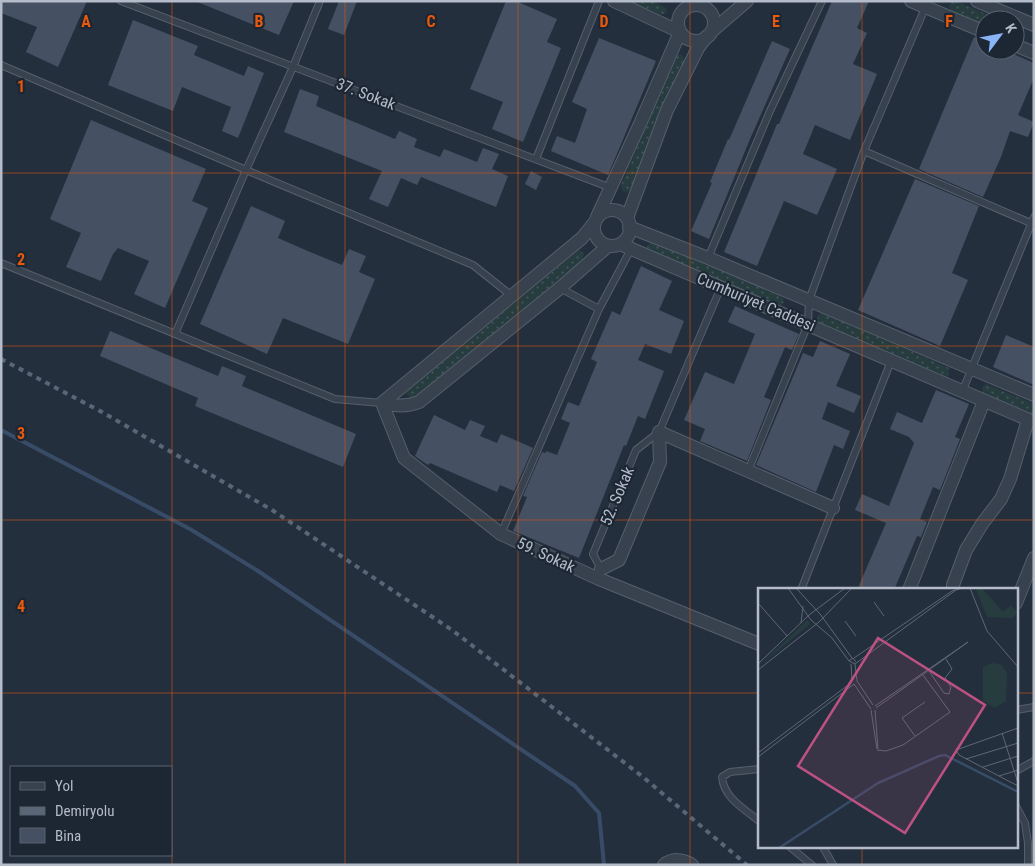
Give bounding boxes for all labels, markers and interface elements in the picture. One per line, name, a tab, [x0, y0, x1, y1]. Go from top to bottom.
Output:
north arrow	[975, 10, 1025, 60]
text: A	[81, 12, 91, 31]
text: B	[255, 12, 264, 31]
text: C	[426, 12, 436, 31]
text: D	[599, 12, 609, 31]
text: E	[772, 12, 780, 31]
text: F	[945, 12, 953, 31]
text: K	[1002, 21, 1020, 36]
street label: 37. Sokak	[334, 74, 399, 114]
text: 1	[17, 77, 25, 96]
text: 2	[17, 250, 25, 269]
street label: Cumhuriyet Caddesi	[694, 269, 818, 335]
text: 3	[17, 424, 25, 443]
street label: 52. Sokak	[596, 463, 638, 528]
street label: 59. Sokak	[514, 533, 579, 577]
inset map	[758, 588, 1018, 848]
text: 4	[17, 597, 25, 616]
legend	[10, 766, 172, 856]
text: Yol	[55, 777, 73, 795]
text: Demiryolu	[55, 802, 114, 820]
text: Bina	[55, 827, 81, 845]

